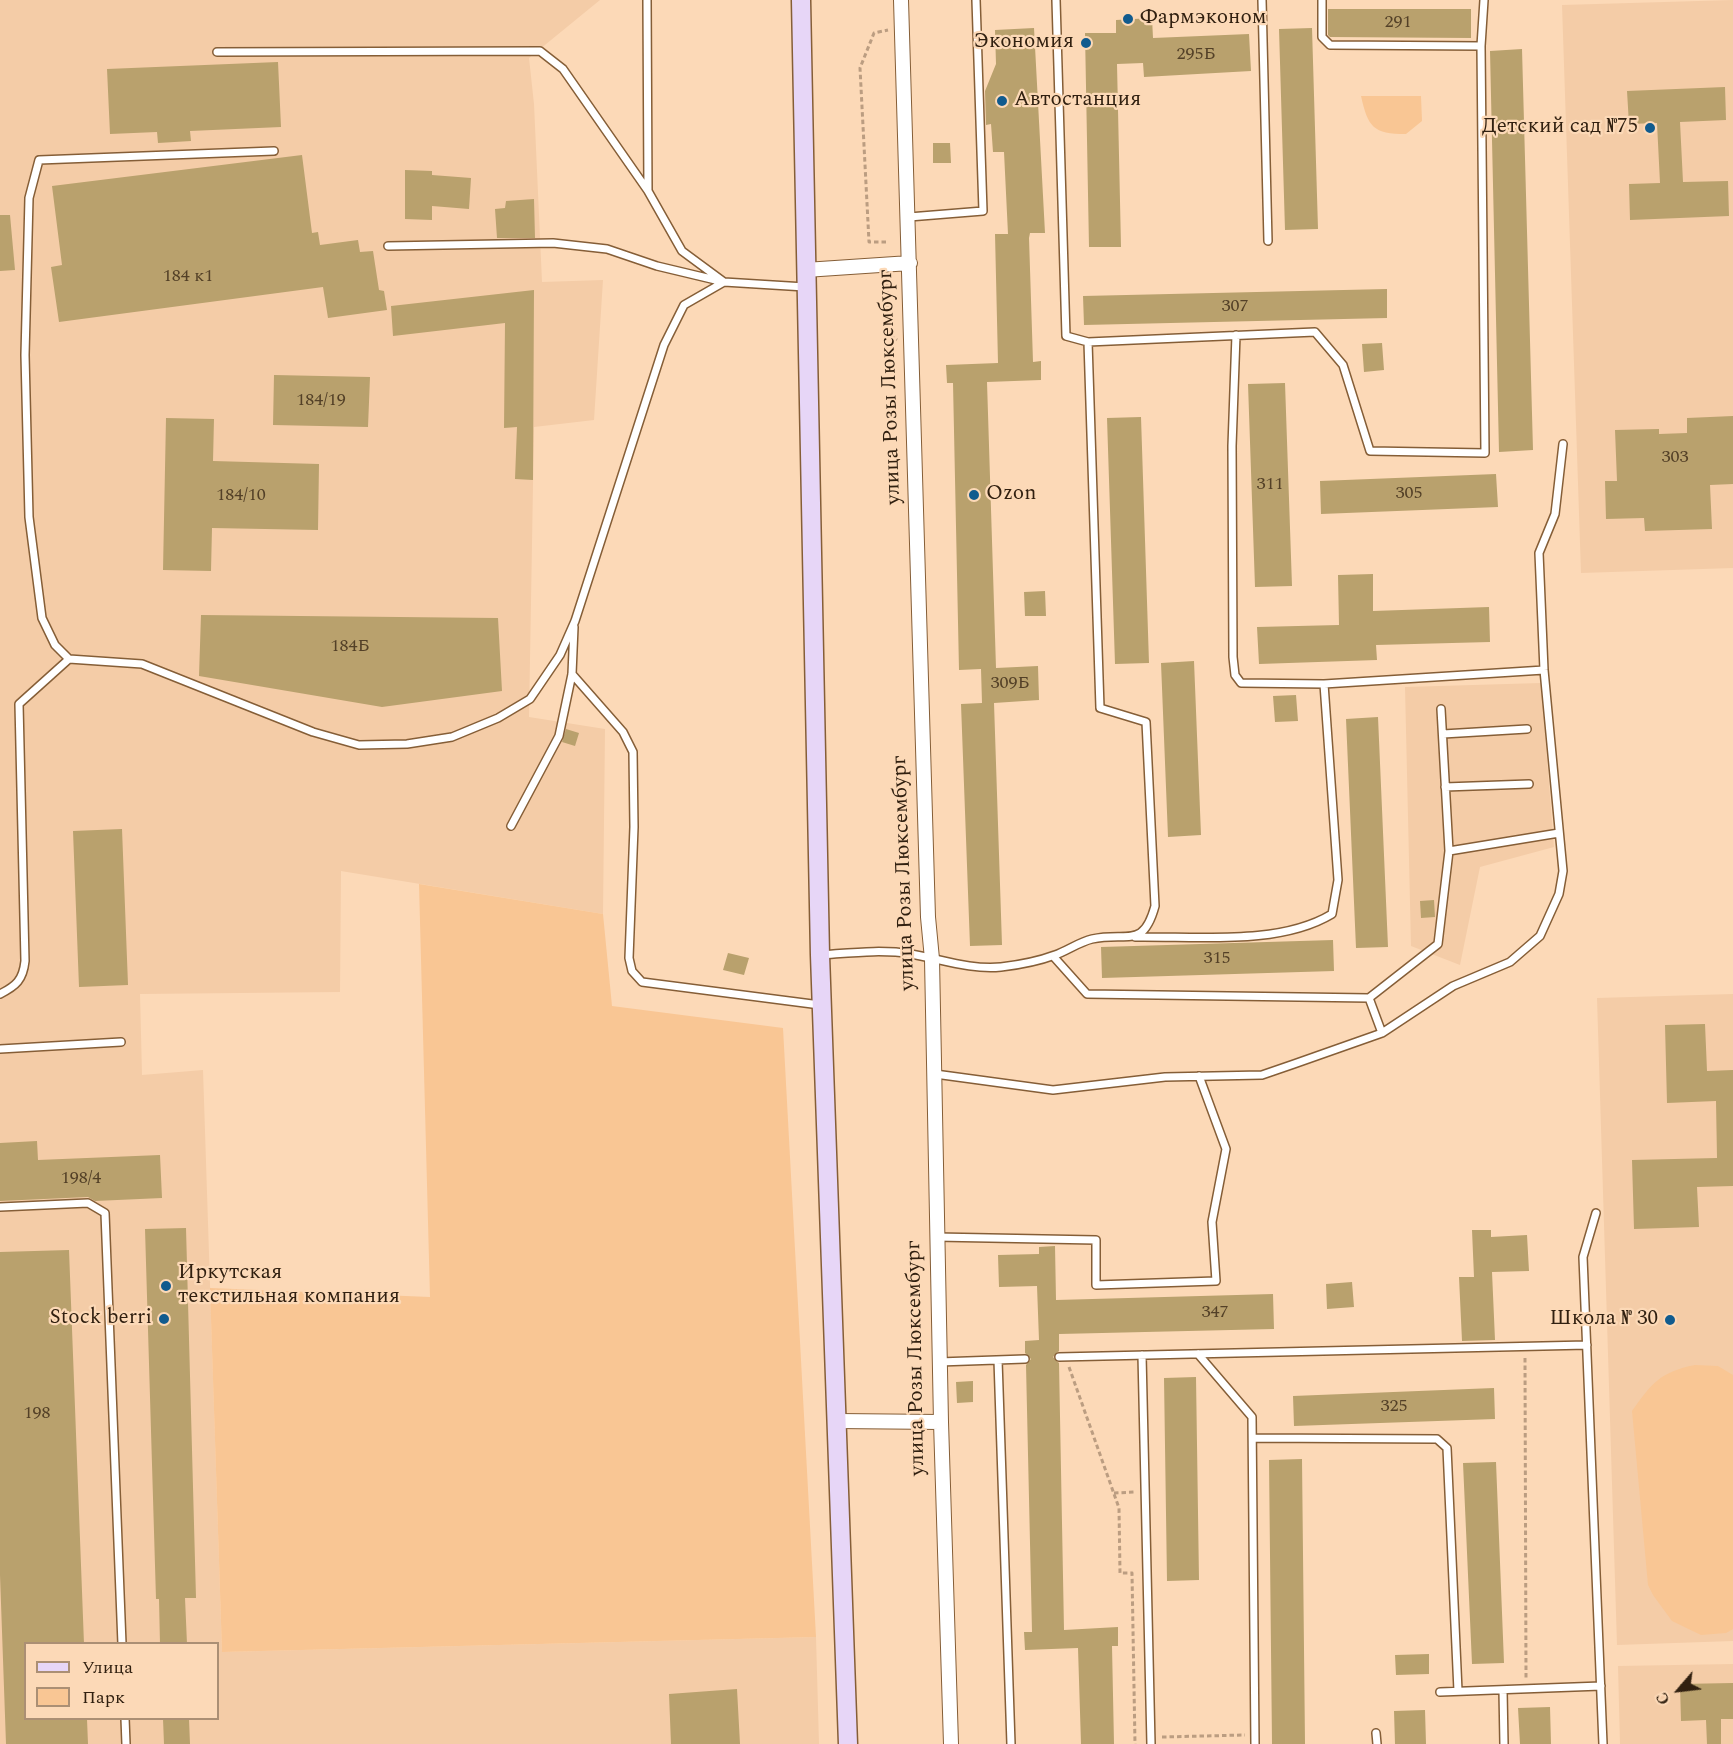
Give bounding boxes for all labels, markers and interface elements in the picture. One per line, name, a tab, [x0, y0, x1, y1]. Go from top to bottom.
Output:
place label: Фармэконом	[1140, 6, 1267, 32]
marker: Фармэконом	[1121, 12, 1135, 26]
house number: 291	[1385, 12, 1411, 34]
place label: Экономия	[973, 30, 1074, 56]
marker: Экономия	[1079, 36, 1093, 50]
house number: 295Б	[1176, 44, 1216, 66]
place label: Автостанция	[1014, 88, 1141, 114]
marker: Автостанция	[995, 94, 1009, 108]
place label: Детский сад №75	[1482, 115, 1638, 141]
marker: Детский сад №75	[1643, 121, 1657, 135]
house number: 184 к1	[163, 266, 213, 288]
street label: улица Розы Люксембург	[874, 269, 908, 505]
house number: 307	[1222, 296, 1248, 318]
house number: 184/19	[296, 390, 346, 412]
house number: 303	[1662, 447, 1688, 469]
house number: 311	[1257, 474, 1283, 496]
place label: Ozon	[986, 482, 1036, 508]
house number: 305	[1396, 483, 1422, 505]
house number: 184/10	[216, 485, 266, 507]
marker: Ozon	[967, 488, 981, 502]
house number: 184Б	[330, 636, 370, 658]
house number: 309Б	[990, 673, 1030, 695]
street label: улица Розы Люксембург	[888, 755, 922, 991]
house number: 315	[1204, 948, 1230, 970]
house number: 198/4	[61, 1168, 101, 1190]
street label: улица Розы Люксембург	[902, 1240, 932, 1476]
place label: Иркутская текстильная компания	[178, 1261, 400, 1311]
marker: Иркутская текстильная компания	[159, 1279, 173, 1293]
house number: 347	[1202, 1302, 1228, 1324]
place label: Stock berri	[49, 1306, 152, 1332]
place label: Школа № 30	[1550, 1307, 1658, 1333]
marker: Stock berri	[157, 1312, 171, 1326]
marker: Школа № 30	[1663, 1313, 1677, 1327]
house number: 325	[1381, 1396, 1407, 1418]
house number: 198	[24, 1403, 50, 1425]
legend	[24, 1642, 219, 1720]
text: Улица	[82, 1654, 133, 1681]
north arrow	[1649, 1660, 1709, 1720]
text: Парк	[82, 1684, 125, 1711]
text: С	[1650, 1688, 1676, 1709]

